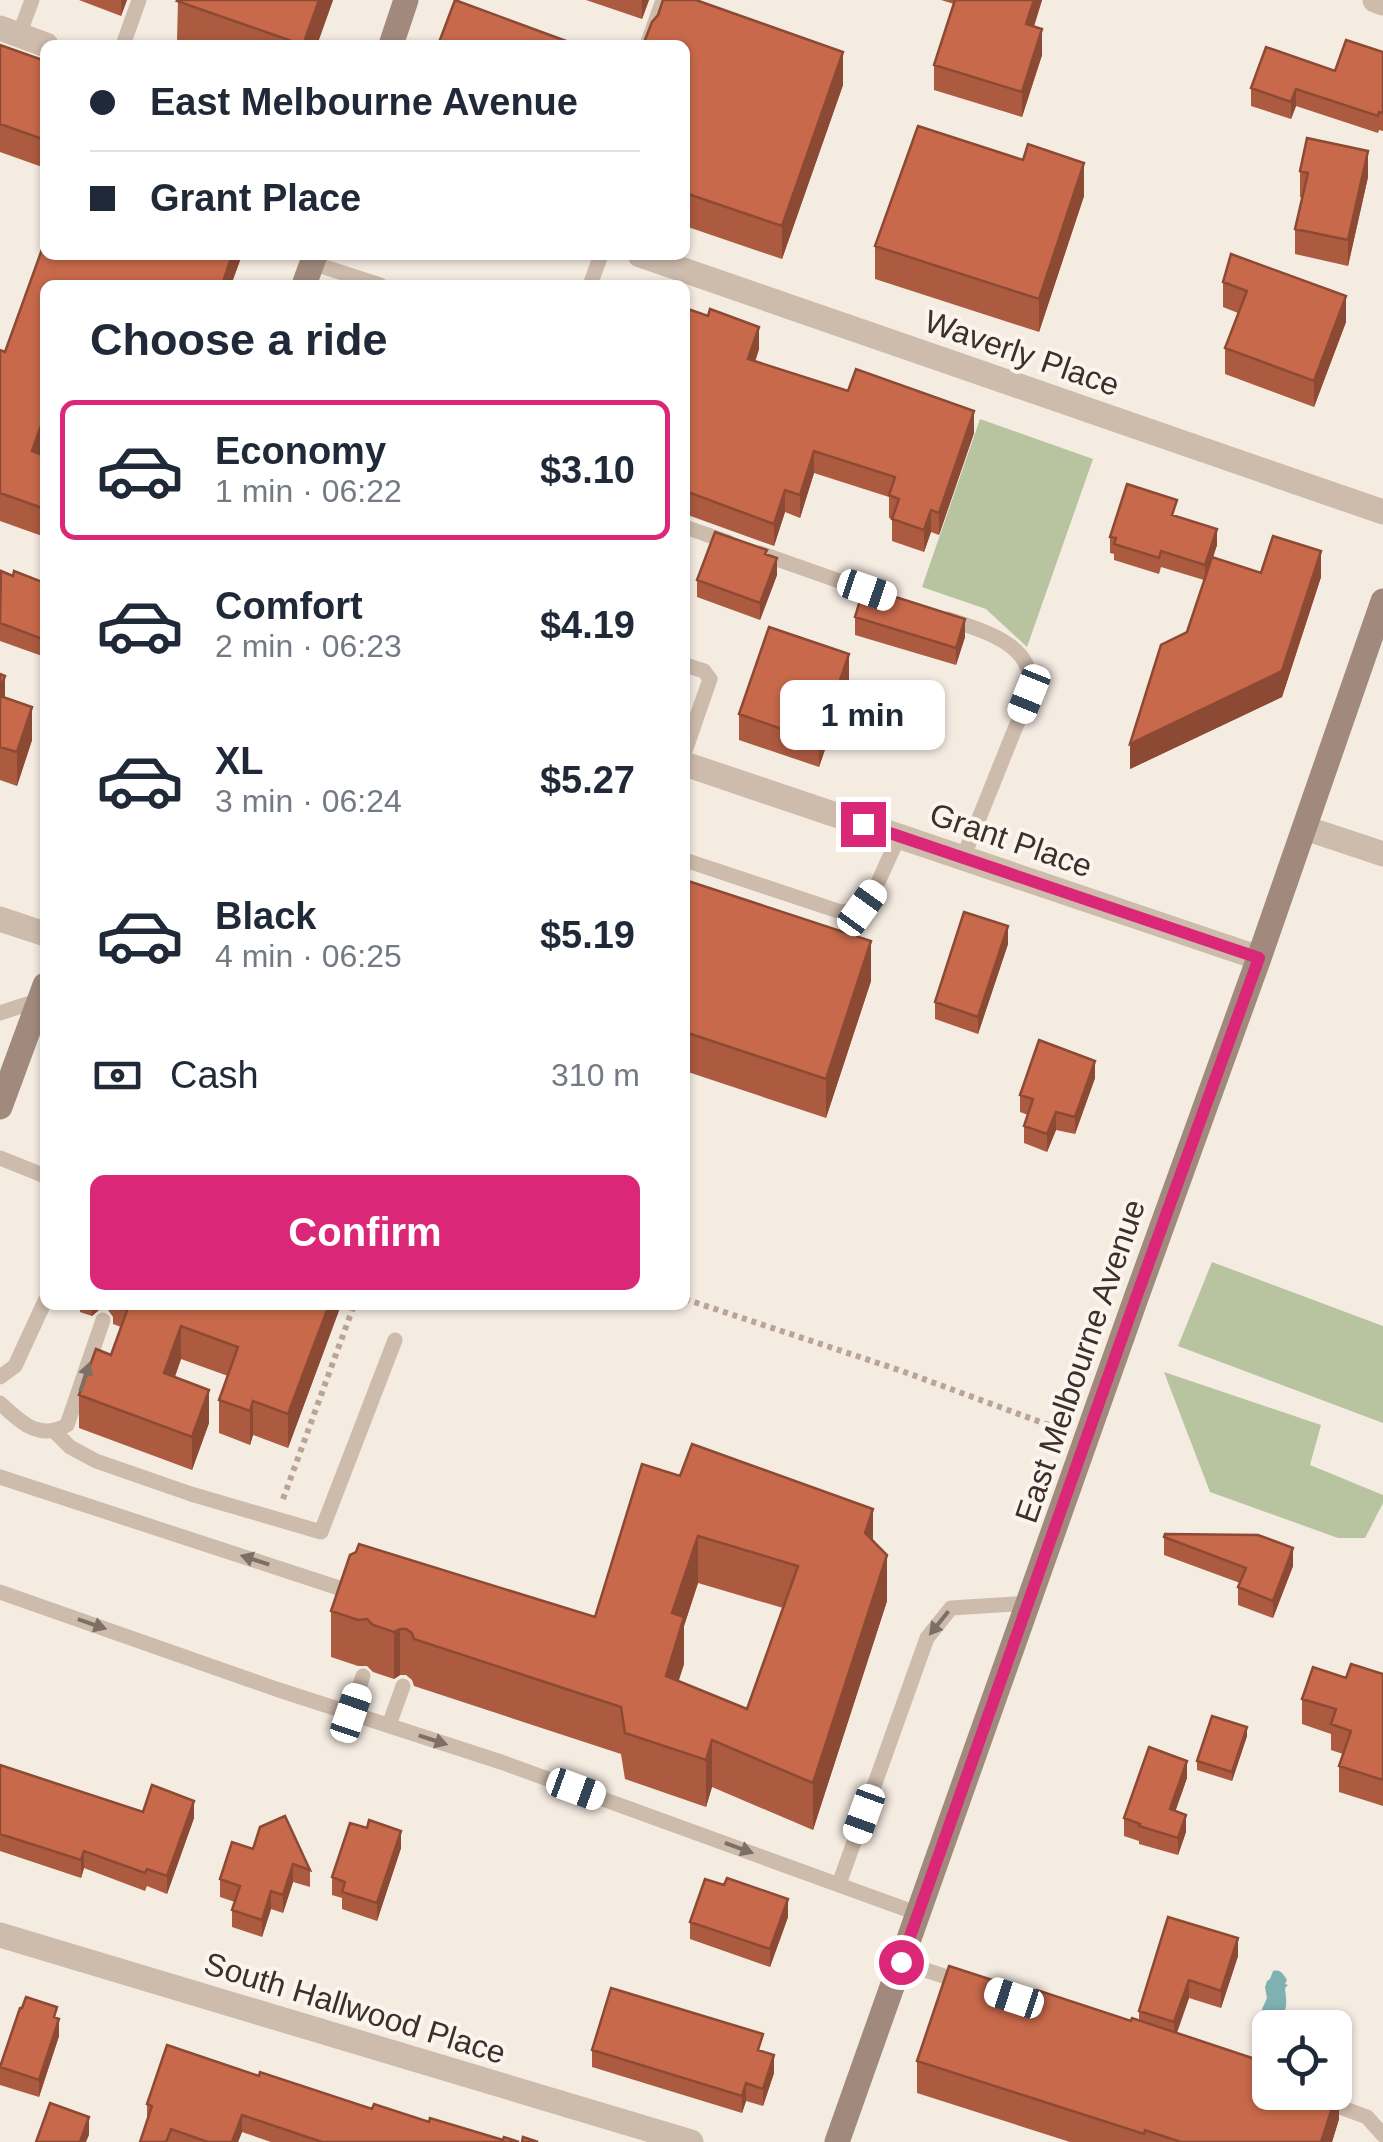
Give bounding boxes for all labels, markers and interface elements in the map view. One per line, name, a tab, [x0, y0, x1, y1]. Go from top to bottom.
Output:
text: East Melbourne Avenue	[150, 81, 578, 123]
text: Grant Place	[150, 177, 361, 219]
street label: Waverly Place	[920, 303, 1124, 403]
text: Choose a ride	[90, 314, 388, 365]
icon: car	[95, 425, 185, 515]
text: Economy	[215, 430, 386, 472]
text: $3.10	[540, 449, 635, 491]
text: 1 min · 06:22	[215, 473, 402, 509]
car	[834, 566, 900, 614]
icon: car	[95, 580, 185, 670]
text: Comfort	[215, 585, 363, 627]
text: $4.19	[540, 604, 635, 646]
text: 2 min · 06:23	[215, 628, 402, 664]
car	[1004, 661, 1054, 727]
callout: 1 min	[780, 679, 946, 749]
text: 1 min	[821, 697, 904, 733]
icon: car	[95, 735, 185, 825]
text: XL	[215, 740, 264, 782]
text: $5.27	[540, 759, 635, 801]
text: 3 min · 06:24	[215, 783, 402, 819]
street label: Grant Place	[925, 795, 1097, 885]
route end	[841, 802, 886, 847]
car	[832, 875, 892, 941]
icon: car	[95, 890, 185, 980]
text: Black	[215, 895, 316, 937]
text: $5.19	[540, 914, 635, 956]
text: 4 min · 06:25	[215, 938, 402, 974]
icon: cash	[90, 1048, 145, 1103]
text: Cash	[170, 1054, 259, 1096]
text: 310 m	[551, 1057, 640, 1093]
button: Confirm	[90, 1175, 640, 1290]
street label: East Melbourne Avenue	[1008, 1195, 1152, 1527]
one-way arrow	[78, 1362, 93, 1392]
one-way arrow	[240, 1552, 270, 1567]
one-way arrow	[929, 1610, 950, 1635]
one-way arrow	[78, 1617, 108, 1632]
car	[327, 1680, 375, 1746]
one-way arrow	[418, 1733, 448, 1748]
car	[543, 1765, 609, 1813]
car	[840, 1781, 888, 1847]
one-way arrow	[725, 1841, 755, 1856]
route start	[879, 1940, 924, 1985]
street label: South Hallwood Place	[200, 1945, 510, 2071]
car	[981, 1974, 1047, 2022]
map controls	[1252, 2010, 1352, 2110]
button: locate	[1252, 2010, 1352, 2110]

